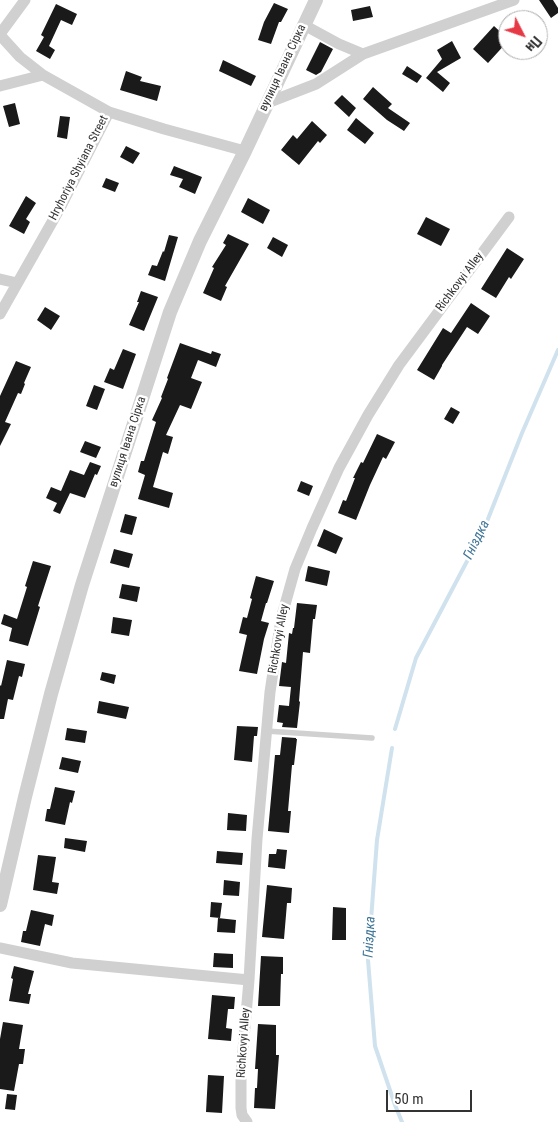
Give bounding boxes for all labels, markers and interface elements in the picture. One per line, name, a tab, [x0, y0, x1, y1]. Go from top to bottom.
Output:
north arrow	[498, 10, 548, 60]
street label: вулиця Івана Сірка	[257, 22, 309, 114]
text: Пн	[522, 33, 545, 55]
street label: Hryhoriya Shyiana Street	[46, 113, 112, 223]
street label: Richkovyi Alley	[433, 250, 487, 314]
street label: вулиця Івана Сірка	[107, 395, 149, 489]
water label: Гніздка	[460, 518, 494, 562]
street label: Richkovyi Alley	[266, 603, 292, 675]
water label: Гніздка	[361, 916, 379, 958]
street label: Richkovyi Alley	[234, 1007, 254, 1079]
scale bar	[388, 1080, 474, 1112]
text: 50 m	[394, 1090, 424, 1108]

